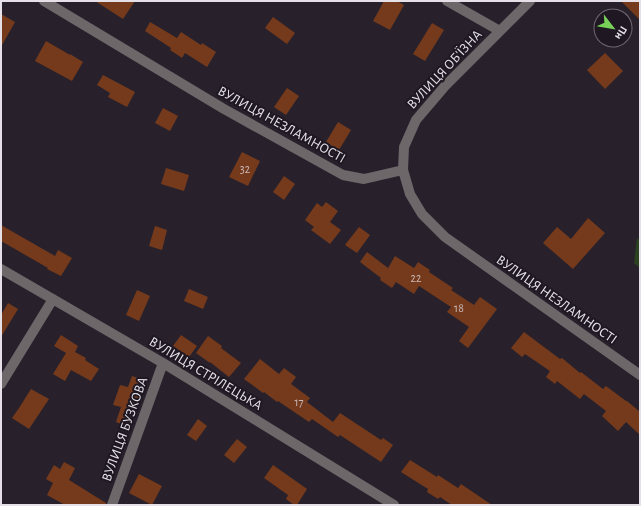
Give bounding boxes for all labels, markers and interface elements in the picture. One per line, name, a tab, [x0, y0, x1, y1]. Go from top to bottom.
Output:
north arrow	[593, 8, 633, 48]
text: Пн	[613, 24, 629, 41]
street label: ВУЛИЦЯ ОБ'ЇЗНА	[403, 26, 485, 112]
street label: ВУЛИЦЯ НЕЗЛАМНОСТІ	[215, 84, 348, 166]
house number: 32	[240, 163, 251, 175]
street label: ВУЛИЦЯ НЕЗЛАМНОСТІ	[494, 253, 619, 347]
house number: 22	[411, 272, 422, 284]
house number: 18	[454, 302, 464, 314]
street label: ВУЛИЦЯ СТРІЛЕЦЬКА	[147, 335, 264, 413]
street label: ВУЛИЦЯ БУЗКОВА	[100, 375, 150, 483]
house number: 17	[294, 396, 304, 408]

